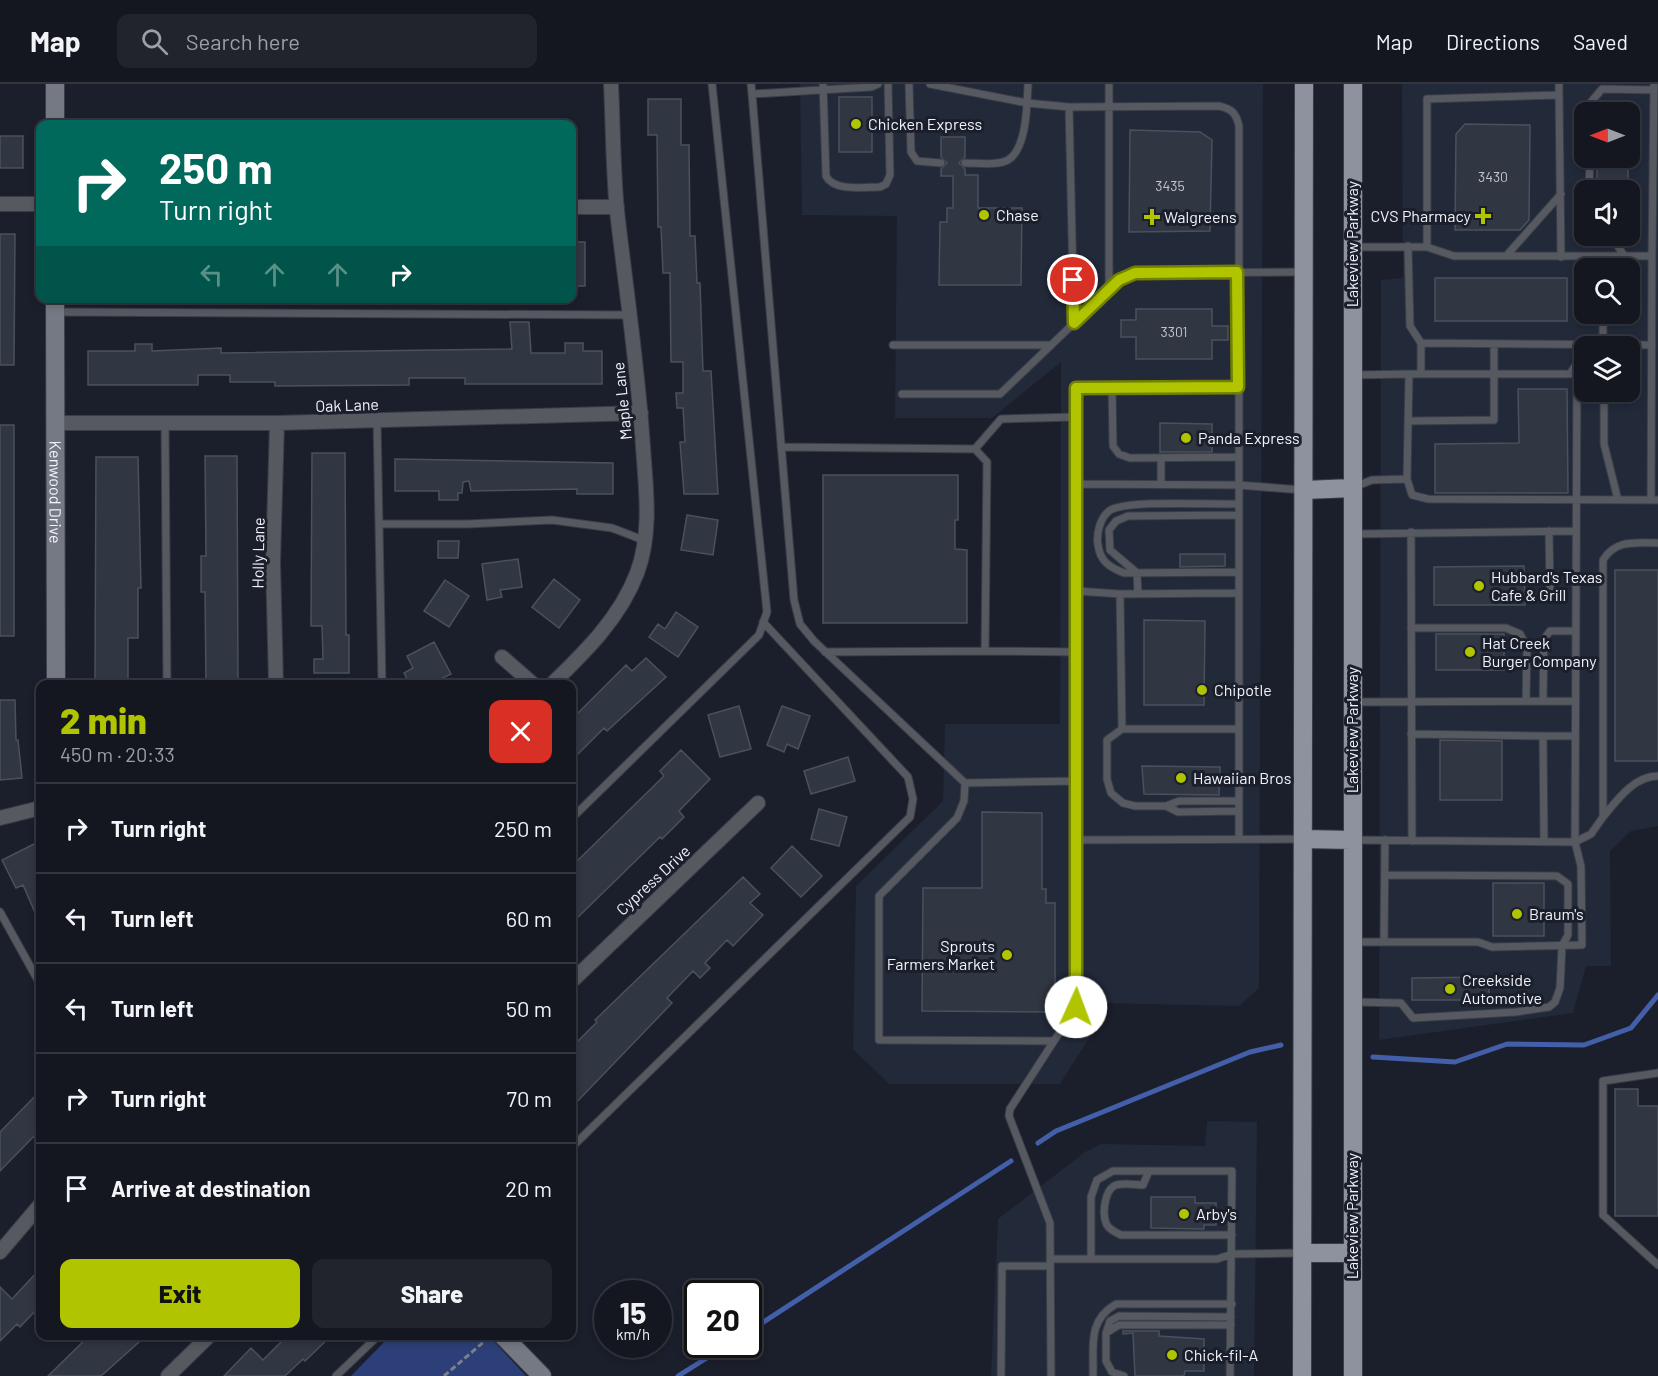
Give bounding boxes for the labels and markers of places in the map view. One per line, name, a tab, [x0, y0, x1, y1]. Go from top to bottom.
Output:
place label: Chicken Express	[868, 114, 982, 133]
marker: Chicken Express	[849, 117, 863, 131]
place label: Chase	[996, 205, 1039, 224]
place label: CVS Pharmacy	[1370, 206, 1472, 225]
place label: Walgreens	[1164, 207, 1237, 226]
marker: Chase	[977, 208, 991, 222]
marker: CVS Pharmacy	[1476, 209, 1490, 223]
marker: Walgreens	[1145, 210, 1159, 224]
pin	[1047, 254, 1098, 305]
place label: Panda Express	[1198, 428, 1300, 447]
marker: Panda Express	[1179, 431, 1193, 445]
place label: Hubbard's Texas Cafe & Grill	[1491, 567, 1603, 604]
marker: Hubbard's Texas Cafe & Grill	[1472, 579, 1486, 593]
place label: Hat Creek Burger Company	[1482, 633, 1597, 670]
marker: Hat Creek Burger Company	[1463, 645, 1477, 659]
place label: Chipotle	[1214, 680, 1272, 699]
marker: Chipotle	[1195, 683, 1209, 697]
place label: Hawaiian Bros	[1193, 768, 1291, 787]
marker: Hawaiian Bros	[1174, 771, 1188, 785]
place label: Braum's	[1529, 904, 1584, 923]
marker: Braum's	[1510, 907, 1524, 921]
place label: Sprouts Farmers Market	[887, 936, 995, 973]
marker: Sprouts Farmers Market	[1000, 948, 1014, 962]
place label: Creekside Automotive	[1462, 970, 1542, 1007]
marker: Creekside Automotive	[1443, 982, 1457, 996]
place label: Arby's	[1196, 1204, 1237, 1223]
marker: Arby's	[1177, 1207, 1191, 1221]
place label: Chick-fil-A	[1184, 1345, 1259, 1364]
marker: Chick-fil-A	[1165, 1348, 1179, 1362]

